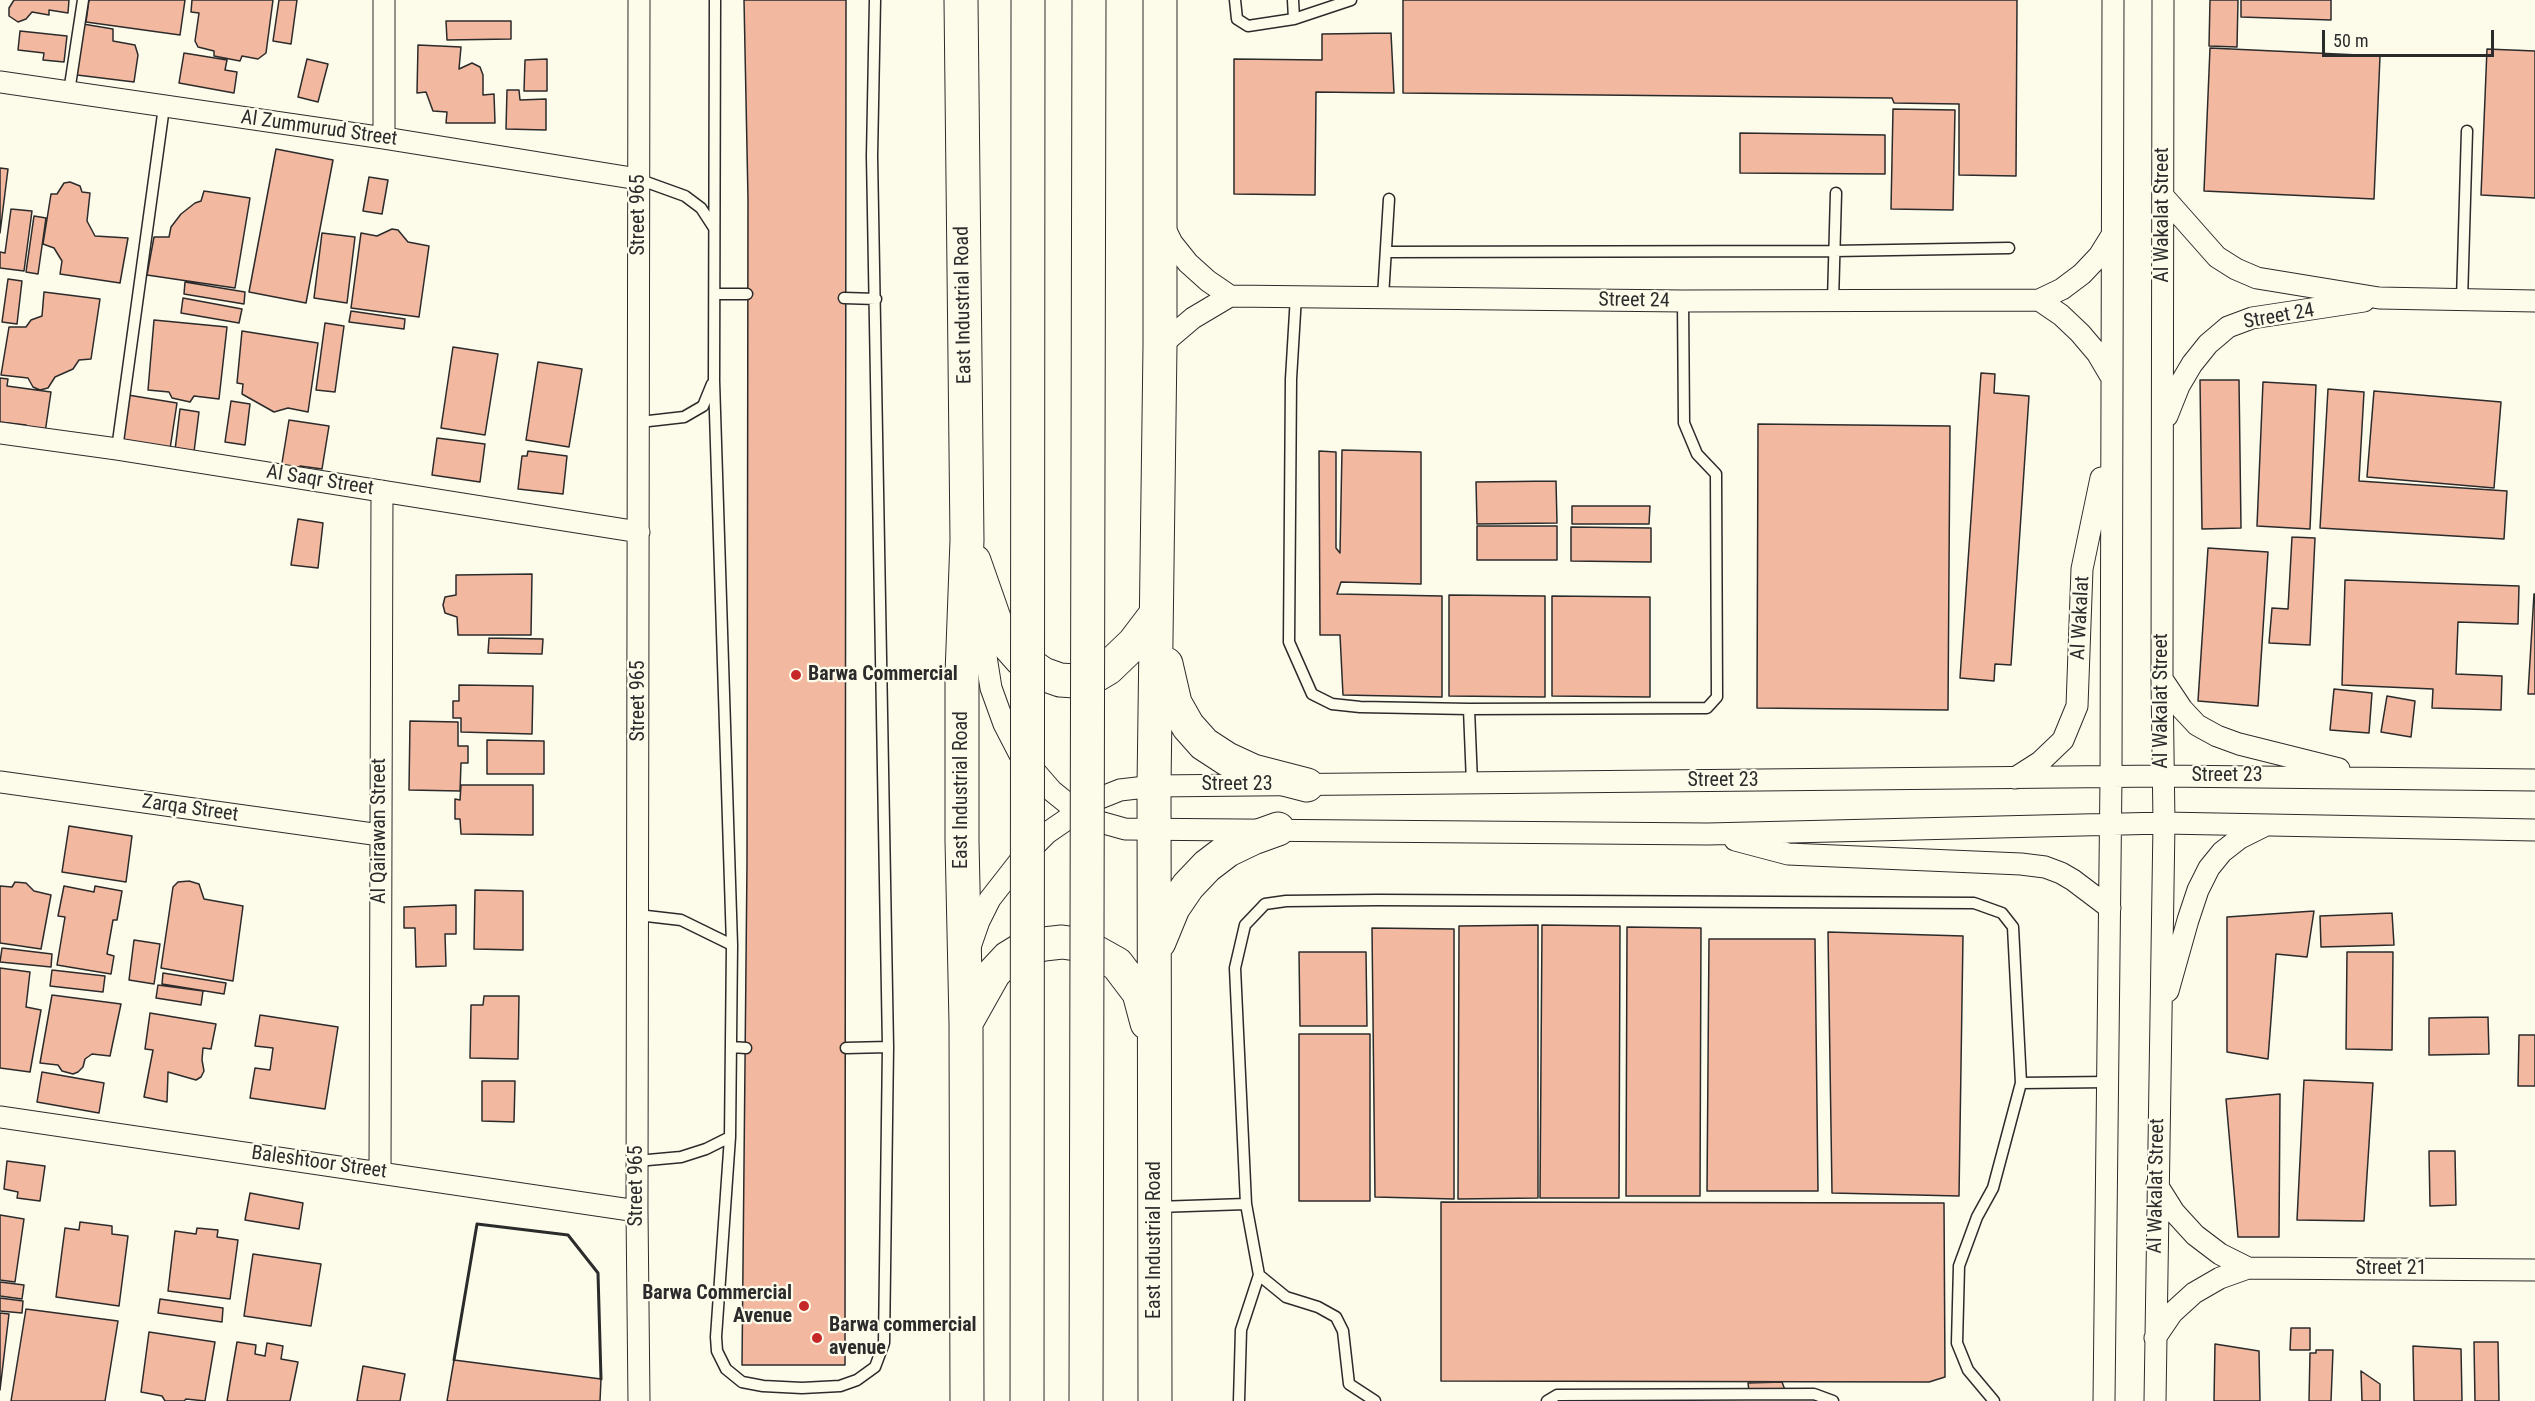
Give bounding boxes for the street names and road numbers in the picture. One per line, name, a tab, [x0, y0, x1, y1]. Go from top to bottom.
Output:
street label: Al Zummurud Street	[239, 106, 399, 152]
street label: Al Wakalat Street	[2151, 147, 2175, 283]
street label: Street 965	[627, 174, 651, 256]
street label: East Industrial Road	[951, 226, 977, 384]
street label: Street 24	[1598, 288, 1670, 314]
street label: Street 24	[2242, 299, 2316, 335]
street label: Al Saqr Street	[265, 461, 375, 501]
street label: Al Wakalat	[2067, 575, 2095, 661]
street label: Al Wakalat Street	[2150, 633, 2174, 769]
street label: Street 965	[627, 660, 651, 742]
street label: East Industrial Road	[950, 711, 974, 869]
street label: Al Qairawan Street	[368, 758, 392, 904]
street label: Street 23	[2191, 764, 2263, 788]
street label: Street 23	[1687, 769, 1759, 793]
street label: Street 23	[1201, 773, 1273, 797]
street label: Zarqa Street	[140, 790, 240, 828]
street label: Al Wakalat Street	[2144, 1118, 2170, 1254]
street label: Baleshtoor Street	[250, 1142, 388, 1184]
street label: Street 965	[625, 1145, 649, 1227]
street label: East Industrial Road	[1143, 1161, 1167, 1319]
street label: Street 21	[2355, 1257, 2427, 1281]

